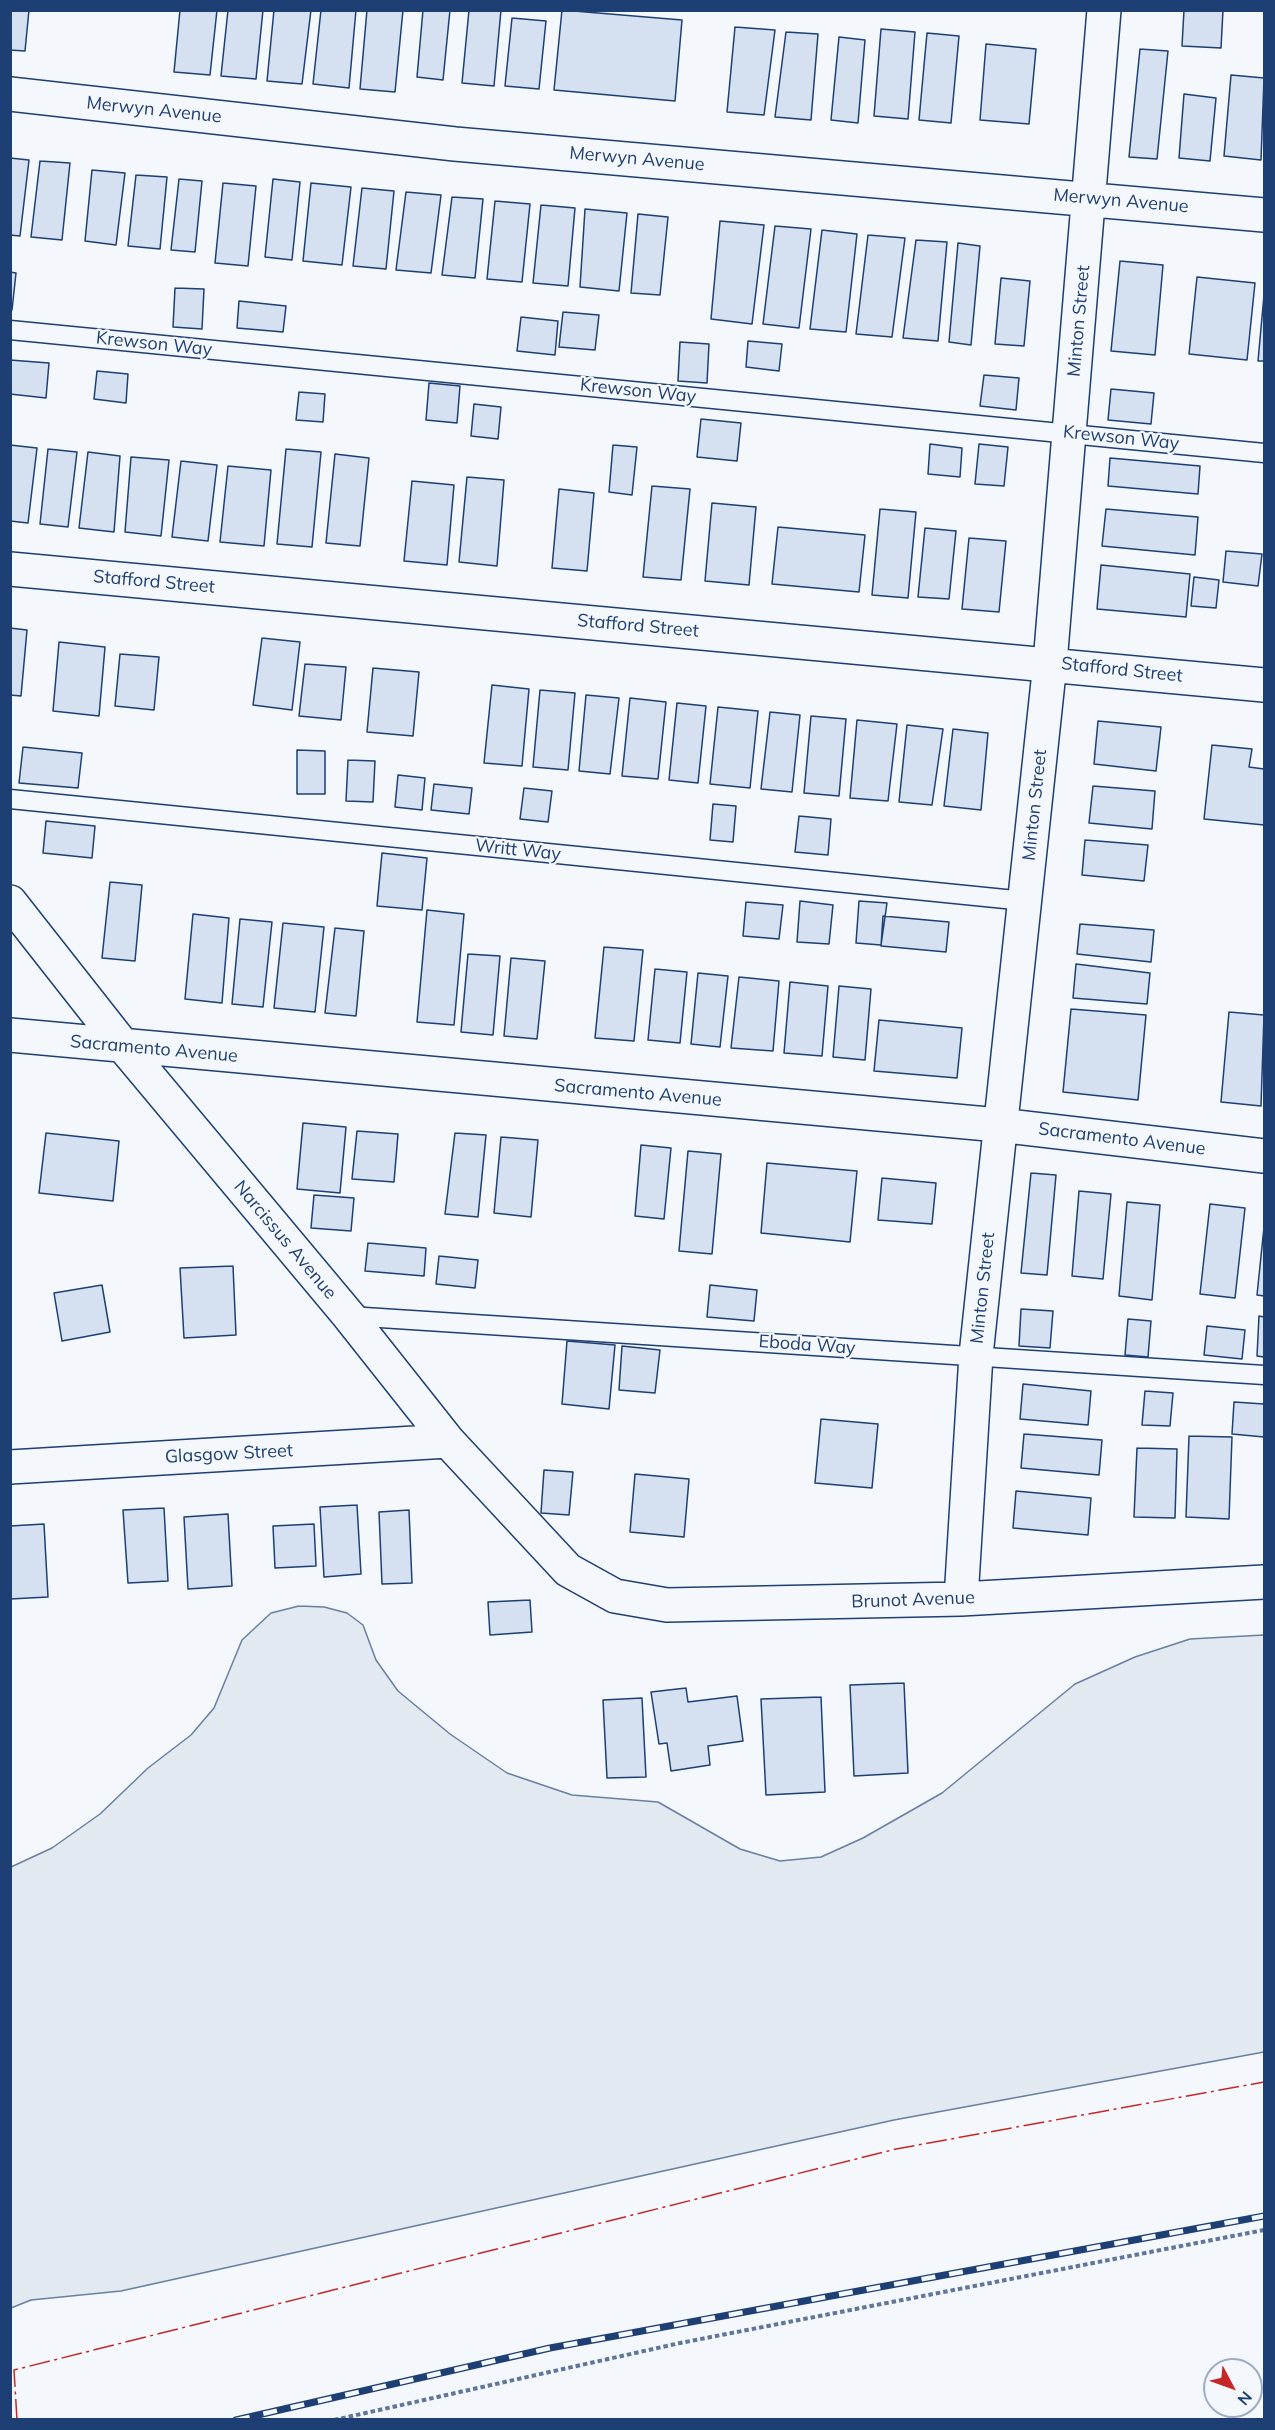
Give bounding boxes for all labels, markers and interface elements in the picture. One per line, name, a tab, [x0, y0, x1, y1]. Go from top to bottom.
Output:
street label: Merwyn Avenue	[85, 92, 223, 128]
street label: Merwyn Avenue	[568, 142, 706, 176]
street label: Merwyn Avenue	[1052, 184, 1190, 218]
street label: Minton Street	[1063, 264, 1095, 378]
street label: Krewson Way	[95, 327, 213, 361]
street label: Krewson Way	[579, 374, 697, 408]
street label: Krewson Way	[1062, 421, 1180, 455]
street label: Stafford Street	[92, 566, 216, 598]
street label: Stafford Street	[576, 610, 700, 642]
street label: Stafford Street	[1060, 653, 1184, 687]
street label: Minton Street	[1018, 748, 1052, 862]
street label: Writt Way	[474, 835, 562, 865]
street label: Sacramento Avenue	[69, 1031, 239, 1067]
street label: Sacramento Avenue	[553, 1075, 723, 1111]
street label: Sacramento Avenue	[1037, 1118, 1207, 1160]
street label: Narcissus Avenue	[229, 1176, 341, 1304]
street label: Minton Street	[966, 1231, 1000, 1345]
street label: Eboda Way	[758, 1331, 856, 1359]
street label: Glasgow Street	[164, 1440, 294, 1468]
street label: Brunot Avenue	[851, 1587, 975, 1613]
north arrow	[1203, 2358, 1263, 2418]
text: N	[1234, 2387, 1257, 2410]

